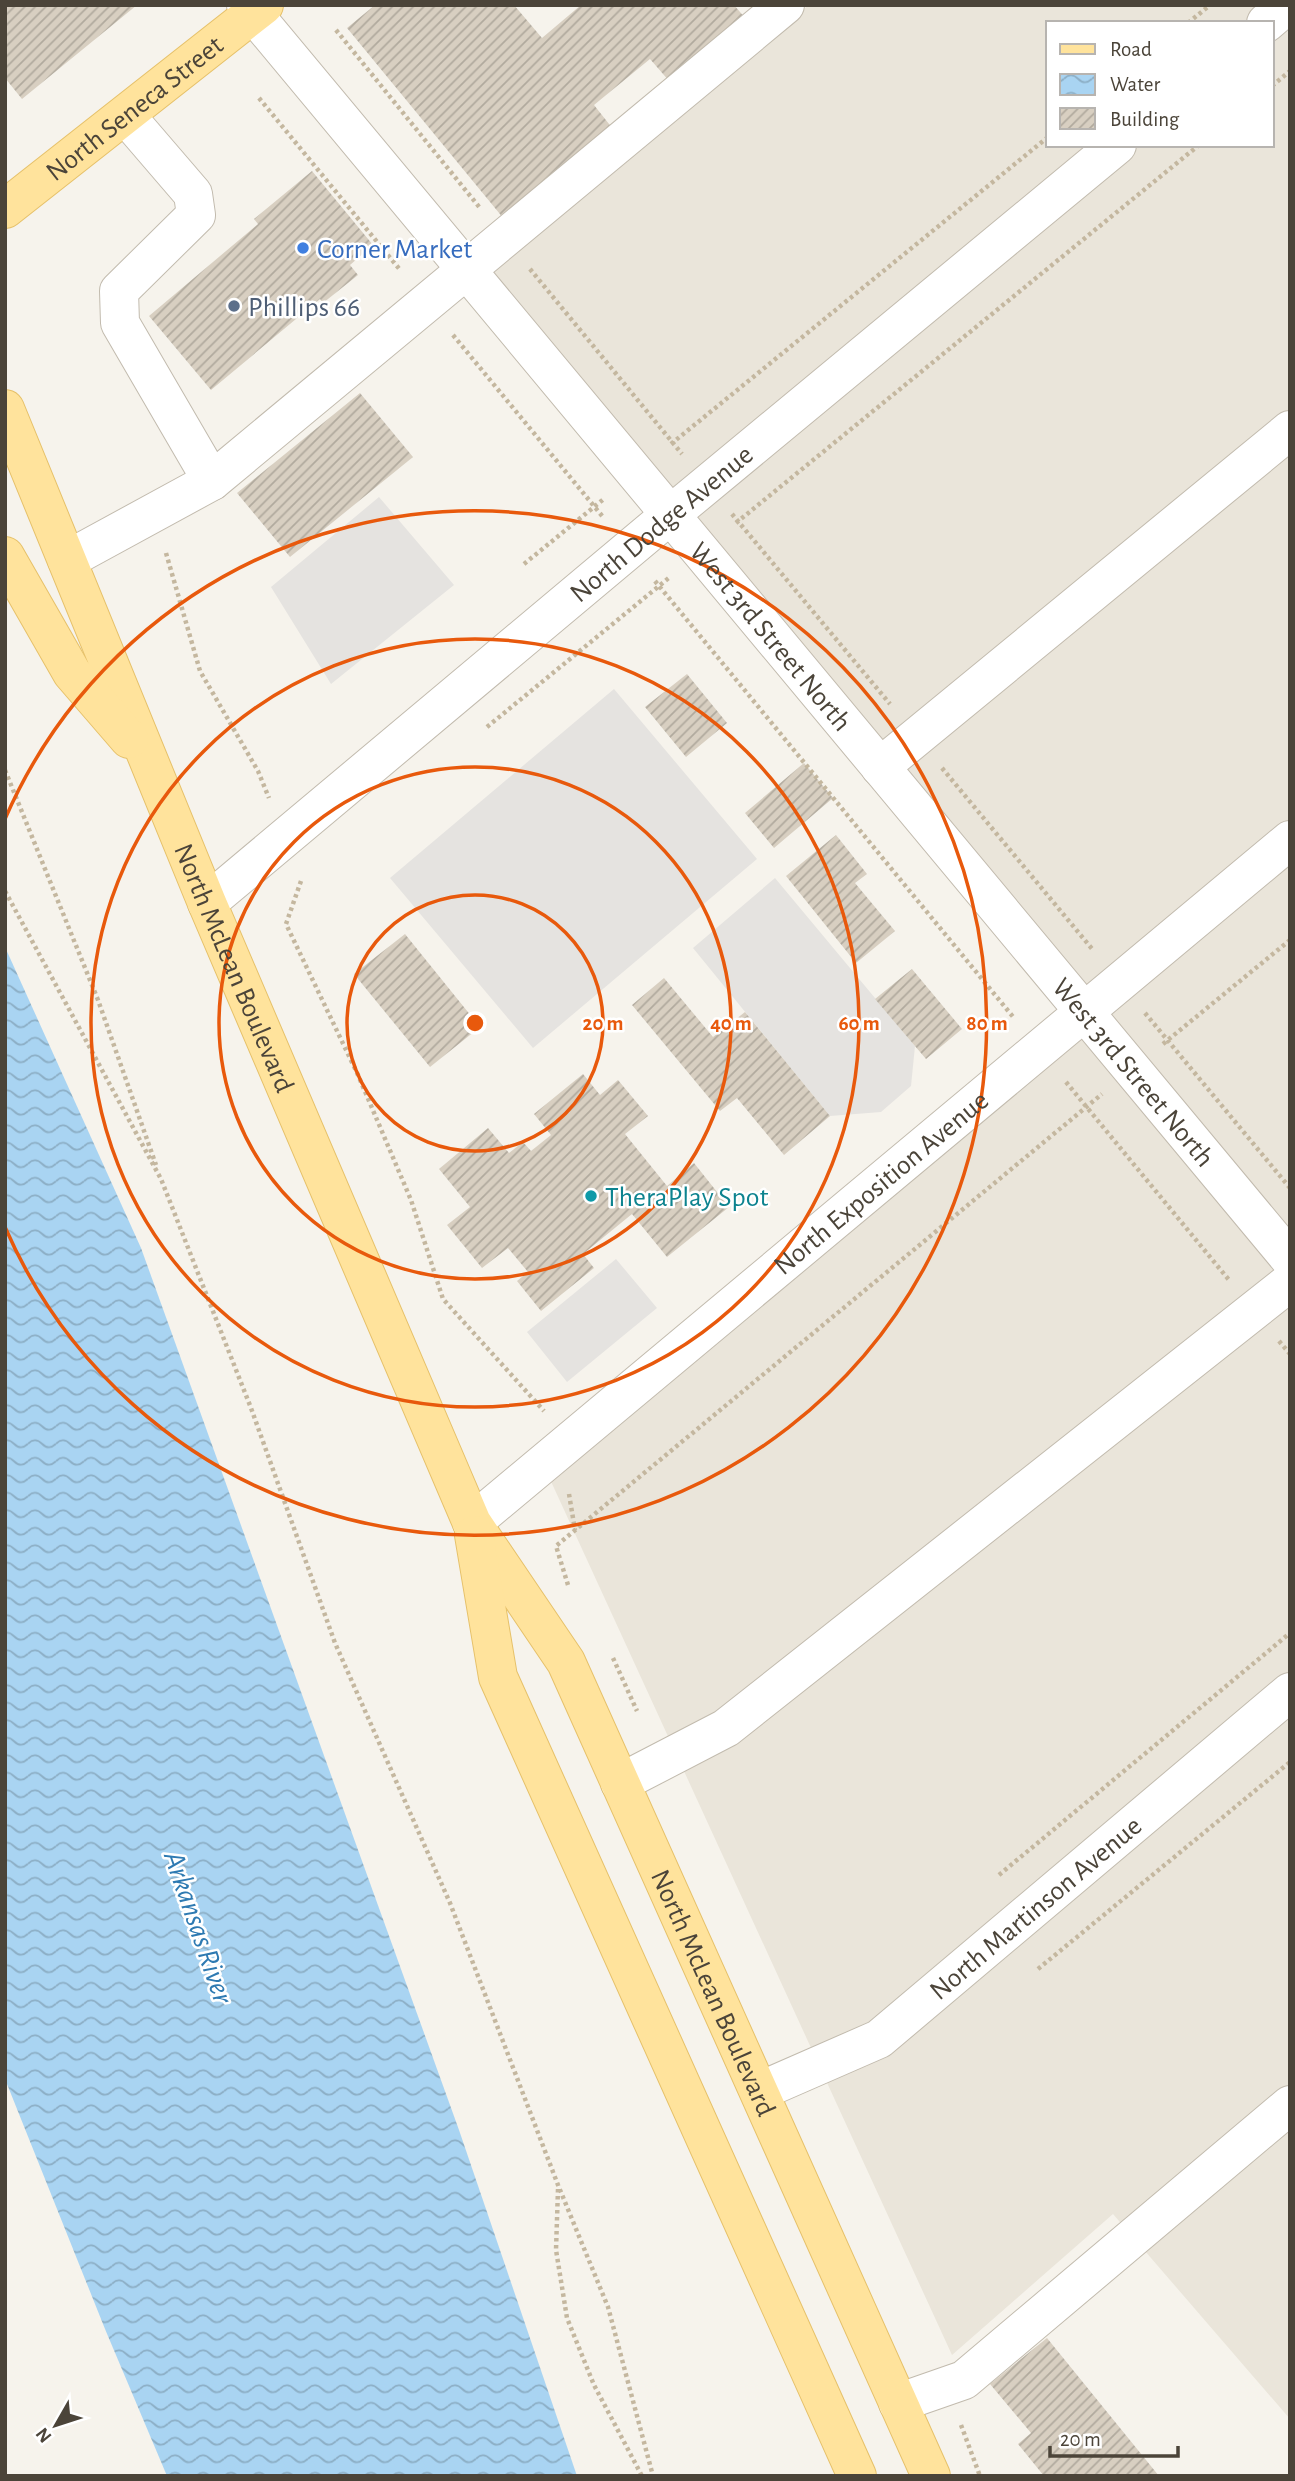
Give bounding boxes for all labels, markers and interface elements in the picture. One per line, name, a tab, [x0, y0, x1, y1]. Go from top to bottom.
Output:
legend	[1046, 21, 1274, 147]
street label: North Seneca Street	[41, 31, 229, 187]
text: Road	[1110, 39, 1152, 60]
text: Water	[1110, 74, 1160, 95]
text: Building	[1110, 109, 1180, 130]
place label: Corner Market	[317, 236, 472, 264]
marker: Corner Market	[295, 240, 311, 256]
place label: Phillips 66	[248, 294, 360, 322]
marker: Phillips 66	[226, 298, 242, 314]
street label: North Dodge Avenue	[565, 441, 759, 608]
street label: West 3rd Street North	[684, 538, 856, 737]
street label: North McLean Boulevard	[168, 840, 298, 1097]
street label: West 3rd Street North	[1046, 974, 1219, 1172]
centre of rings	[463, 1011, 487, 1035]
text: 20 m	[583, 1013, 623, 1034]
text: 40 m	[710, 1013, 752, 1034]
text: 60 m	[838, 1013, 880, 1034]
text: 80 m	[966, 1013, 1008, 1034]
street label: North Exposition Avenue	[769, 1086, 994, 1281]
place label: TheraPlay Spot	[605, 1184, 768, 1212]
marker: TheraPlay Spot	[583, 1188, 599, 1204]
street label: North Martinson Avenue	[925, 1812, 1147, 2006]
water label: Arkansas River	[158, 1846, 239, 2008]
street label: North McLean Boulevard	[645, 1866, 780, 2121]
north arrow	[21, 2390, 91, 2460]
scale bar	[1050, 2414, 1178, 2458]
text: N	[32, 2424, 55, 2446]
text: 20 m	[1060, 2429, 1101, 2450]

